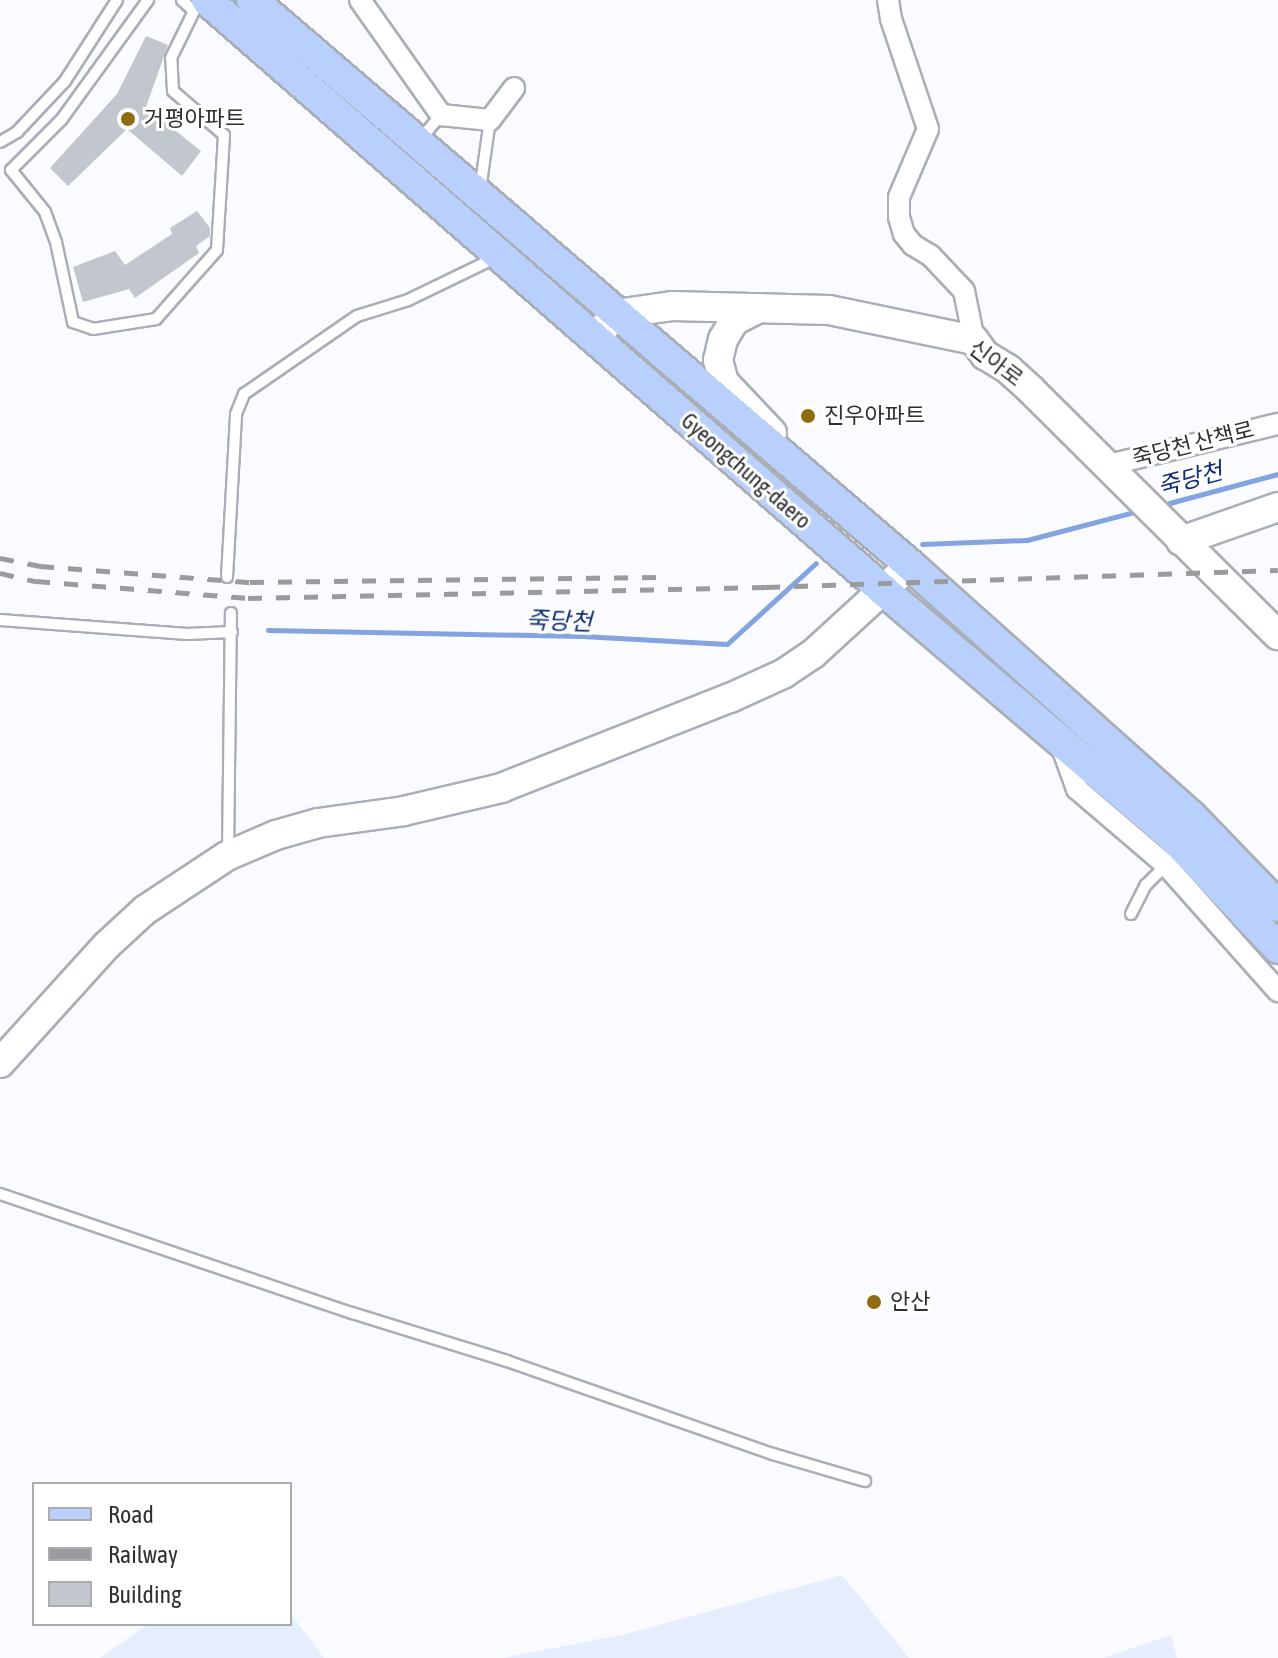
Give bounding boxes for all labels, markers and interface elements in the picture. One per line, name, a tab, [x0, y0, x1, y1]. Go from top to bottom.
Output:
place label: 거평아파트	[144, 106, 245, 132]
marker: 거평아파트	[119, 110, 137, 128]
street label: 신아로	[964, 334, 1028, 392]
place label: 진우아파트	[824, 403, 925, 429]
marker: 진우아파트	[799, 407, 817, 425]
street label: Gyeongchung-daero	[676, 408, 816, 534]
street label: 죽당천 산책로	[1129, 416, 1257, 472]
water label: 죽당천	[1154, 457, 1226, 501]
water label: 죽당천	[525, 605, 593, 637]
place label: 안산	[890, 1289, 930, 1315]
marker: 안산	[865, 1293, 883, 1311]
legend	[32, 1482, 292, 1626]
text: Road	[108, 1501, 154, 1528]
text: Railway	[108, 1541, 178, 1568]
text: Building	[108, 1581, 181, 1608]

